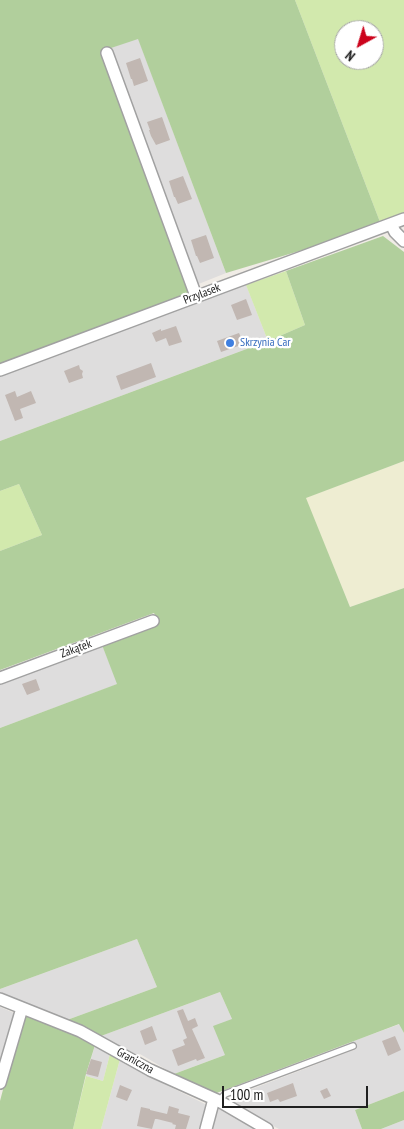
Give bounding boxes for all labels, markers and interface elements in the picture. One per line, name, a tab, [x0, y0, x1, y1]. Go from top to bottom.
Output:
north arrow	[334, 20, 384, 70]
text: N	[342, 47, 359, 65]
street label: Przylasek	[181, 280, 223, 308]
place label: Skrzynia Car	[240, 336, 290, 350]
marker: Skrzynia Car	[224, 337, 236, 349]
street label: Zakątek	[58, 637, 94, 661]
street label: Graniczna	[114, 1045, 156, 1077]
scale bar	[224, 1076, 370, 1108]
text: 100 m	[230, 1085, 263, 1104]

